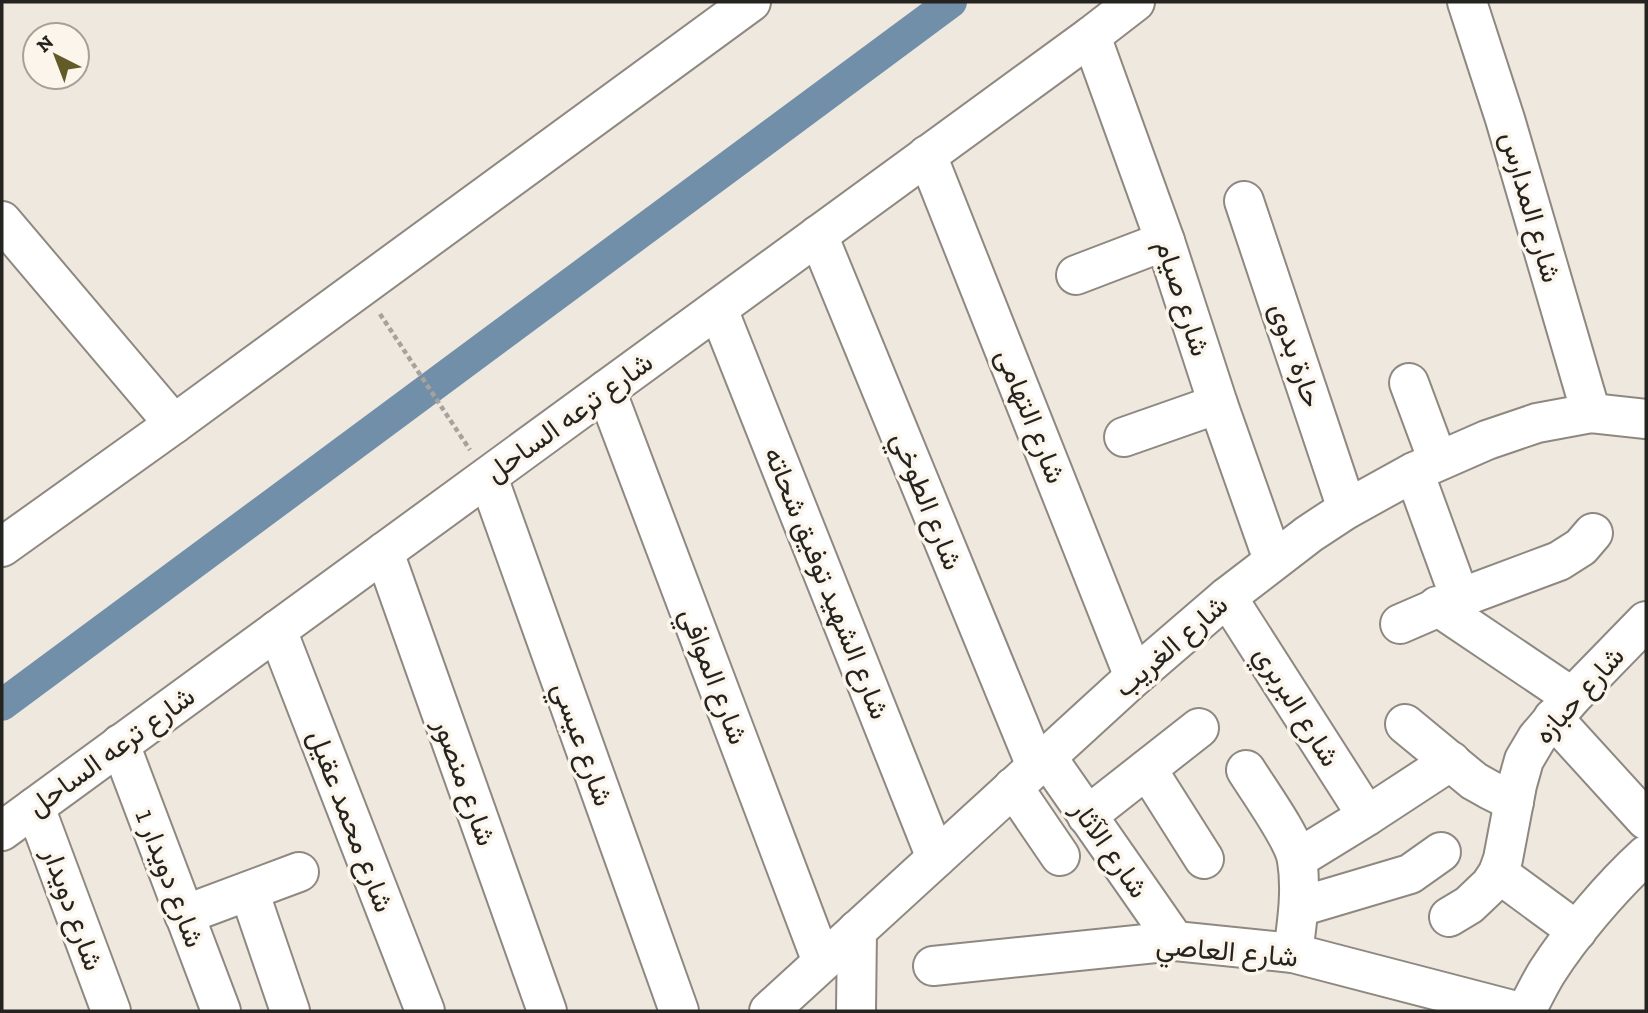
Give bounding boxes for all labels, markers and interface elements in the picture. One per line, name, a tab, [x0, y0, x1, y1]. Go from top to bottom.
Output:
north arrow	[21, 21, 91, 91]
text: N	[32, 30, 58, 57]
street label: شارع المدارس	[1492, 128, 1568, 287]
street label: شارع صيام	[1147, 236, 1217, 361]
street label: حارة بدوى	[1262, 298, 1329, 412]
street label: شارع التهامى	[987, 344, 1073, 489]
street label: شارع ترعه الساحل	[479, 345, 660, 490]
street label: شارع الطوخي	[879, 427, 970, 577]
street label: شارع الشهيد توفيق شحاته	[755, 442, 897, 725]
street label: شارع الغريب	[1108, 588, 1236, 705]
street label: شارع الموافي	[667, 603, 755, 751]
street label: شارع البربري	[1242, 640, 1347, 776]
street label: شارع حبازه	[1527, 640, 1633, 752]
street label: شارع عيسي	[540, 678, 621, 812]
street label: شارع ترعه الساحل	[21, 679, 202, 824]
street label: شارع منصور	[425, 713, 503, 851]
street label: شارع محمد عقيل	[299, 725, 401, 917]
street label: شارع الآثار	[1062, 793, 1155, 905]
street label: شارع دويدار 1	[127, 804, 211, 952]
street label: شارع دويدار	[33, 842, 110, 976]
street label: شارع العاصي	[1154, 928, 1299, 980]

